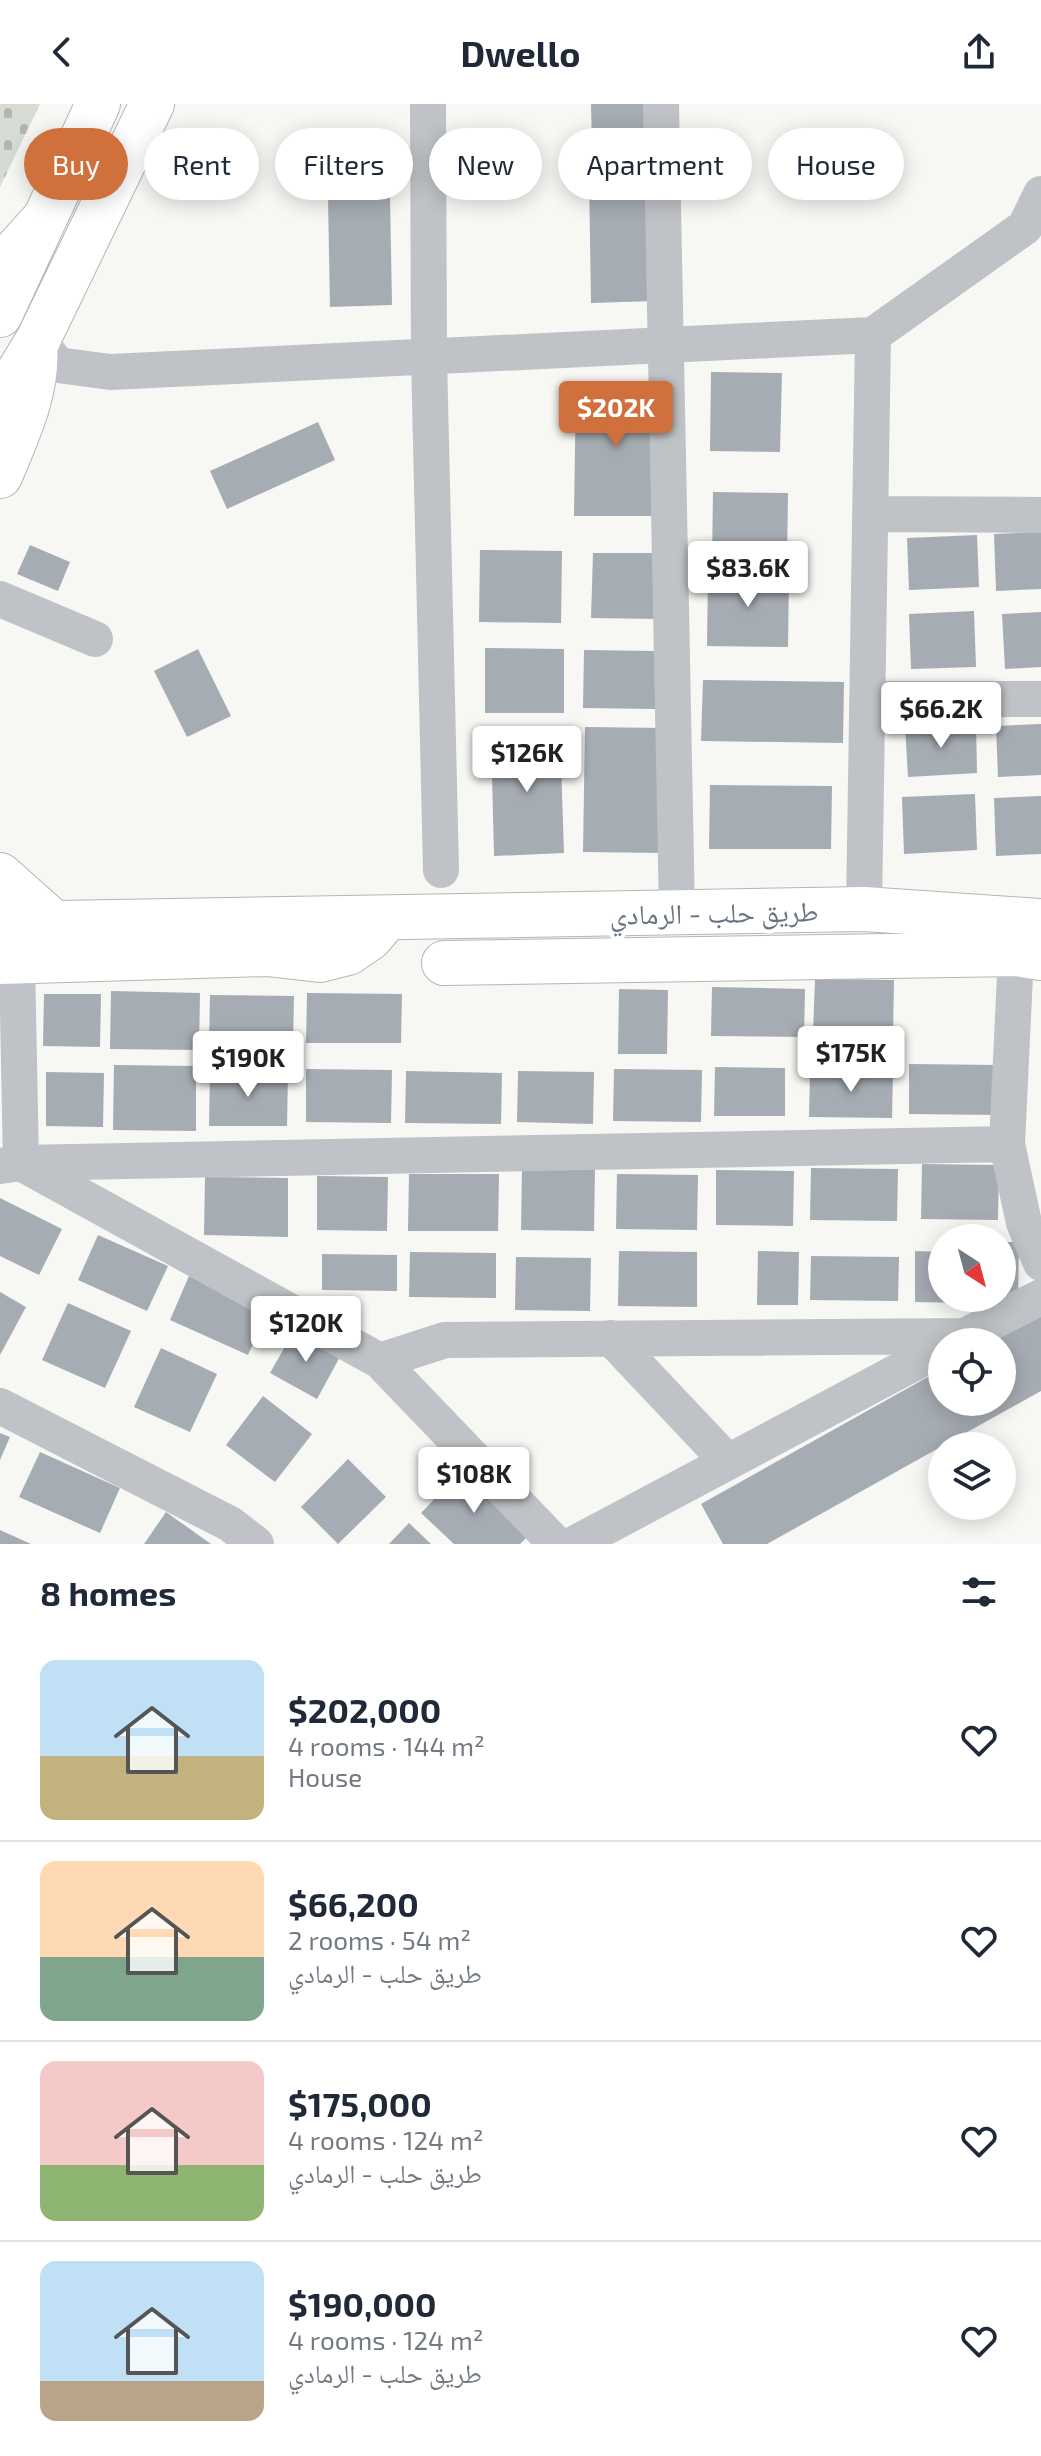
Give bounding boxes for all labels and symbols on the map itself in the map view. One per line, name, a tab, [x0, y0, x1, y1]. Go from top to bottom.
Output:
pin: $202K	[560, 381, 672, 449]
pin: $83.6K	[683, 541, 813, 609]
pin: $66.2K	[876, 682, 1006, 750]
pin: $126K	[471, 726, 583, 794]
street label: طريق حلب - الرمادي	[609, 893, 819, 938]
pin: $175K	[795, 1026, 907, 1094]
pin: $190K	[192, 1031, 304, 1099]
north arrow	[928, 1224, 1016, 1312]
pin: $120K	[250, 1296, 362, 1364]
pin: $108K	[418, 1447, 530, 1515]

